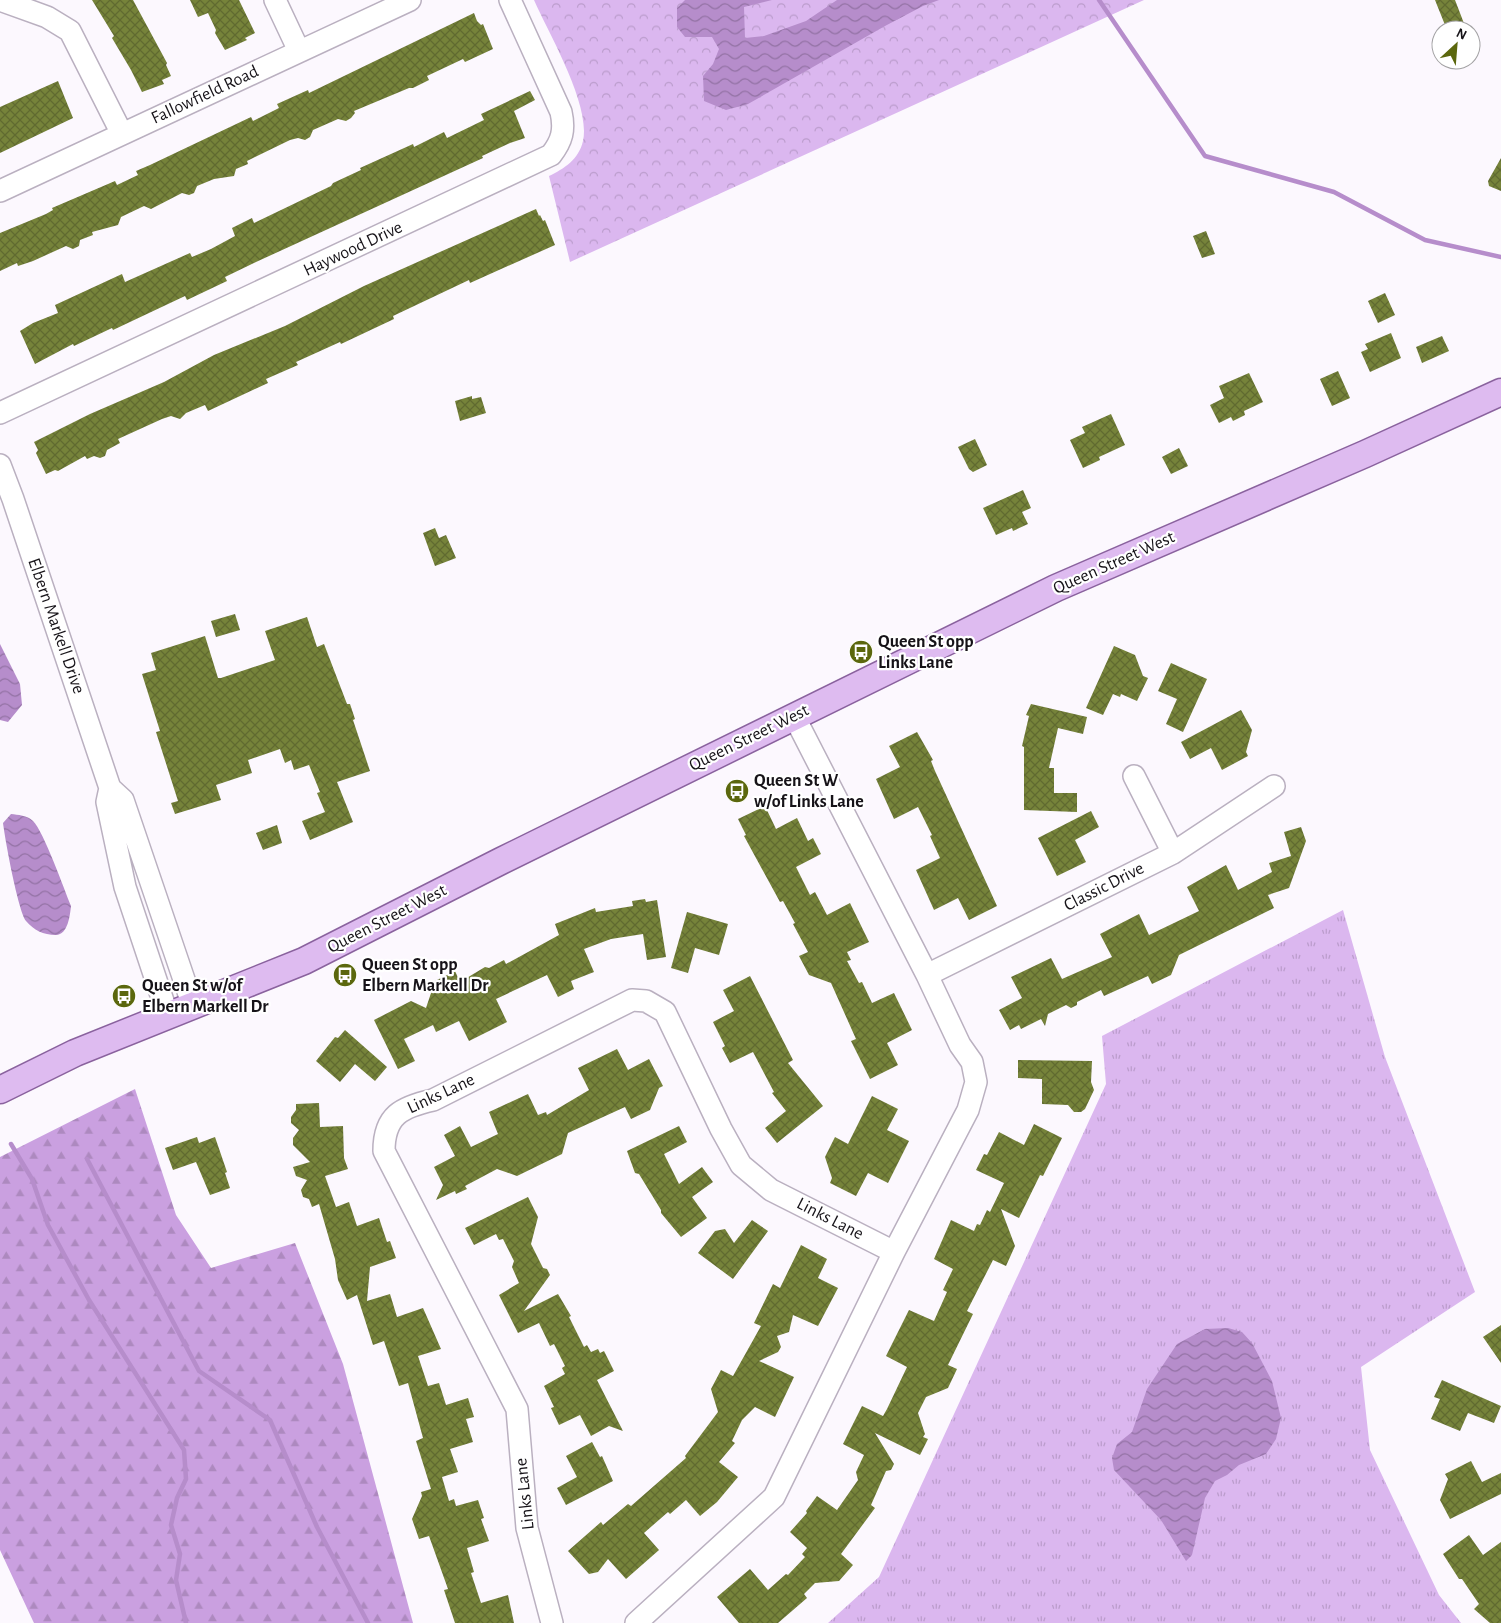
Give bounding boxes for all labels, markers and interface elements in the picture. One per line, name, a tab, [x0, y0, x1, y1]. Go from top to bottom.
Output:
north arrow	[1431, 20, 1481, 70]
text: N	[1454, 26, 1469, 43]
street label: Fallowfield Road	[149, 62, 261, 128]
street label: Haywood Drive	[301, 218, 405, 280]
street label: Queen Street West	[1051, 528, 1178, 598]
street label: Elbern Markell Drive	[24, 556, 88, 696]
place label: Queen St opp Links Lane	[878, 633, 974, 672]
bus stop icon: Queen St opp Links Lane	[848, 639, 874, 665]
street label: Queen Street West	[686, 701, 812, 775]
place label: Queen St W w/of Links Lane	[754, 772, 864, 811]
bus stop icon: Queen St W w/of Links Lane	[724, 778, 750, 804]
street label: Classic Drive	[1061, 859, 1147, 915]
street label: Queen Street West	[325, 881, 450, 957]
place label: Queen St opp Elbern Markell Dr	[362, 956, 489, 995]
bus stop icon: Queen St opp Elbern Markell Dr	[332, 962, 358, 988]
place label: Queen St w/of Elbern Markell Dr	[142, 977, 269, 1016]
bus stop icon: Queen St w/of Elbern Markell Dr	[111, 983, 137, 1009]
street label: Links Lane	[404, 1071, 478, 1117]
street label: Links Lane	[794, 1195, 866, 1243]
street label: Links Lane	[512, 1457, 538, 1531]

